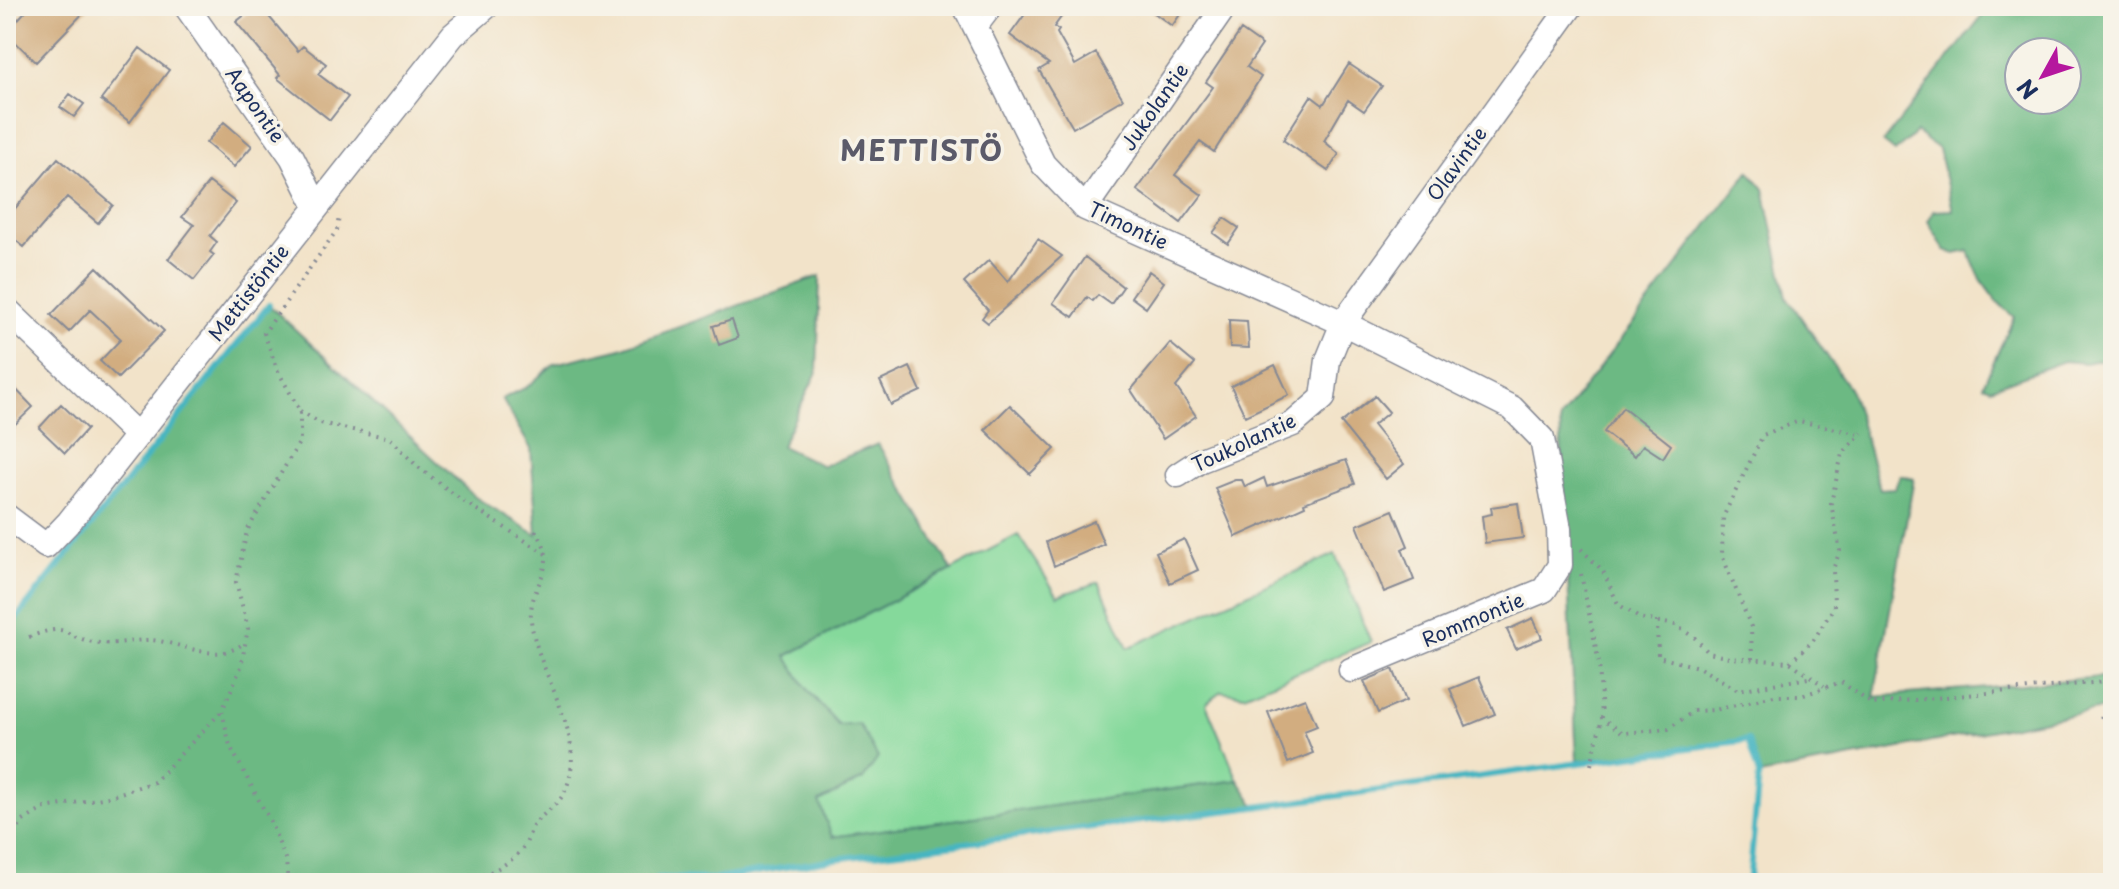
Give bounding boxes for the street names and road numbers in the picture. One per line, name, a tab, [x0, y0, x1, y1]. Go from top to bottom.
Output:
street label: Jukolantie	[1113, 57, 1195, 156]
street label: Aapontie	[219, 60, 293, 149]
street label: Olavintie	[1419, 120, 1494, 207]
street label: Timontie	[1083, 193, 1173, 257]
street label: Mettistöntie	[201, 237, 296, 347]
street label: Toukolantie	[1187, 405, 1301, 479]
street label: Rommontie	[1417, 584, 1528, 654]

